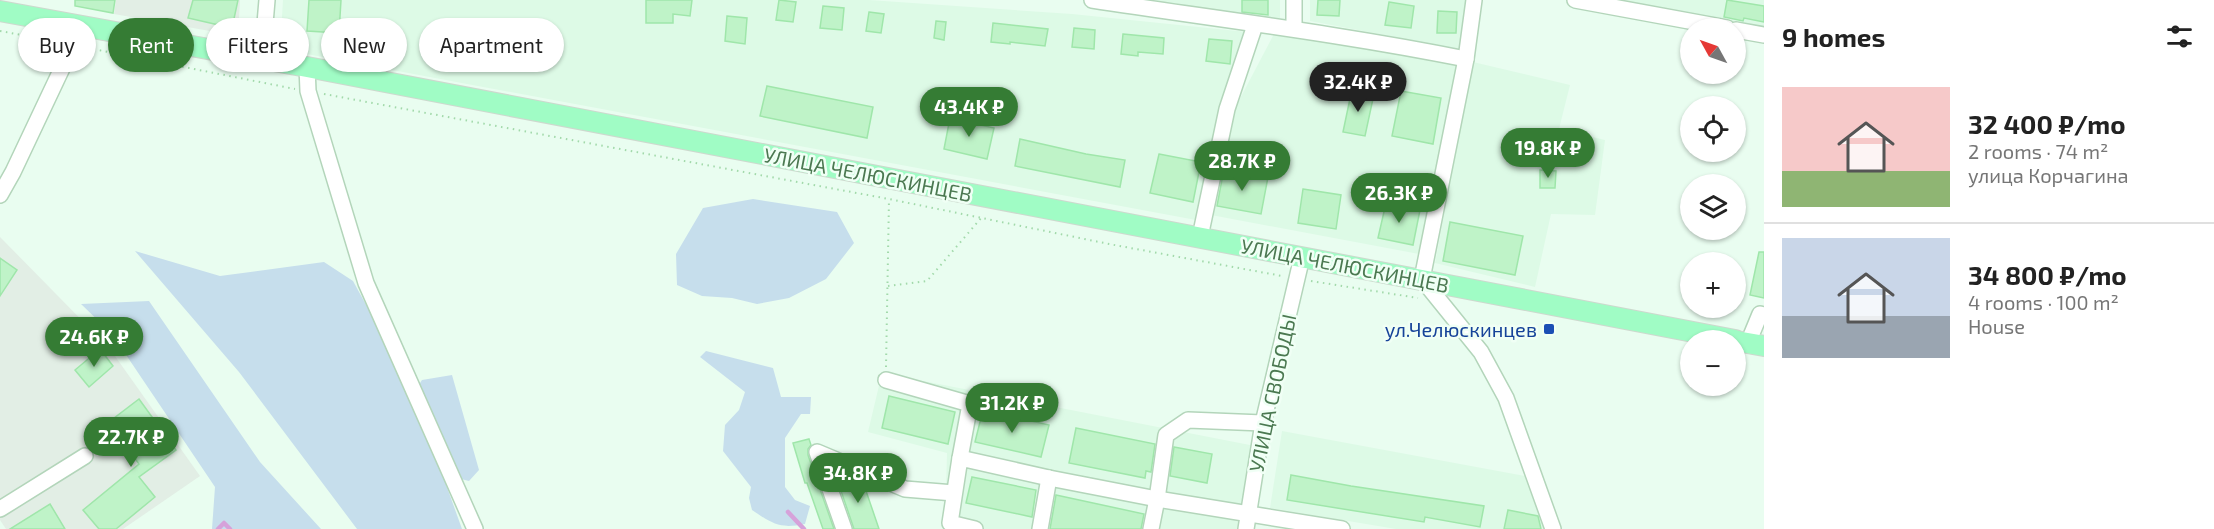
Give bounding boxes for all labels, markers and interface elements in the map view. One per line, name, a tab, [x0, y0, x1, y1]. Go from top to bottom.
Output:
chip: Buy	[18, 18, 96, 72]
chip: Rent	[108, 18, 194, 72]
chip: Filters	[206, 18, 309, 72]
chip: New	[321, 18, 407, 72]
chip: Apartment	[419, 18, 564, 72]
north arrow	[1680, 18, 1746, 84]
map controls	[1680, 18, 1746, 396]
icon: filters	[2163, 20, 2196, 53]
text: 9 homes	[1782, 21, 1885, 52]
pin: 32.4K ₽	[1303, 62, 1413, 113]
text: 32.4K ₽	[1323, 69, 1393, 93]
pin: 43.4K ₽	[914, 87, 1024, 138]
text: 43.4K ₽	[934, 94, 1004, 118]
button: locate	[1680, 96, 1746, 162]
text: 32 400 ₽/mo	[1968, 108, 2126, 139]
icon: home	[1830, 111, 1902, 183]
pin: 19.8K ₽	[1493, 128, 1603, 179]
text: 19.8K ₽	[1515, 135, 1581, 159]
text: 2 rooms · 74 m²	[1968, 139, 2108, 163]
pin: 28.7K ₽	[1187, 141, 1297, 192]
street label: УЛИЦА ЧЕЛЮСКИНЦЕВ	[762, 142, 974, 206]
text: 28.7K ₽	[1208, 148, 1276, 172]
text: улица Корчагина	[1968, 163, 2129, 187]
pin: 26.3K ₽	[1344, 173, 1454, 224]
button: layers	[1680, 174, 1746, 240]
text: 26.3K ₽	[1365, 180, 1433, 204]
street label: УЛИЦА ЧЕЛЮСКИНЦЕВ	[1239, 233, 1451, 297]
button: +	[1680, 252, 1746, 318]
text: 34 800 ₽/mo	[1968, 259, 2127, 290]
icon: home	[1830, 262, 1902, 334]
text: 4 rooms · 100 m²	[1968, 290, 2119, 314]
street label: УЛИЦА СВОБОДЫ	[1244, 312, 1300, 474]
text: House	[1968, 314, 2025, 338]
pin: 24.6K ₽	[39, 317, 149, 368]
place label: ул.Челюскинцев	[1385, 317, 1537, 342]
marker: ул.Челюскинцев	[1542, 322, 1556, 336]
text: 24.6K ₽	[59, 324, 129, 348]
button: −	[1680, 330, 1746, 396]
pin: 31.2K ₽	[957, 383, 1067, 434]
text: 31.2K ₽	[979, 390, 1045, 414]
pin: 22.7K ₽	[76, 417, 186, 468]
text: 22.7K ₽	[98, 424, 164, 448]
pin: 34.8K ₽	[803, 453, 913, 504]
text: 34.8K ₽	[823, 460, 893, 484]

